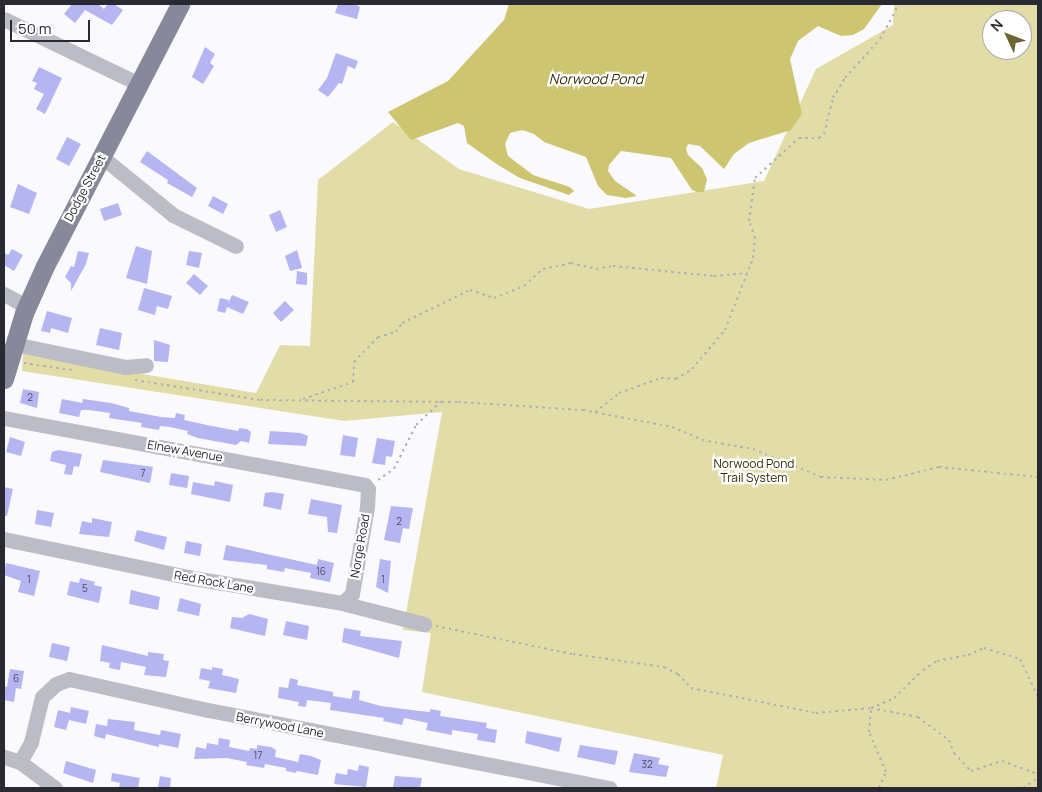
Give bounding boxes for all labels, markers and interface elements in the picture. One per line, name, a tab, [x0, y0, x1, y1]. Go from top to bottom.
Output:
scale bar	[12, 10, 92, 42]
north arrow	[982, 10, 1032, 60]
text: N	[986, 15, 1007, 35]
text: 50 m	[18, 18, 52, 39]
water label: Norwood Pond	[549, 71, 643, 87]
street label: Dodge Street	[61, 152, 109, 224]
house number: 2	[27, 392, 33, 404]
street label: Elnew Avenue	[146, 437, 224, 465]
park label: Norwood Pond Trail System	[714, 457, 794, 485]
house number: 7	[140, 468, 146, 480]
street label: Norge Road	[347, 513, 373, 579]
house number: 2	[396, 516, 402, 528]
house number: 16	[316, 566, 326, 578]
street label: Red Rock Lane	[173, 568, 255, 596]
house number: 1	[27, 574, 31, 586]
house number: 1	[381, 574, 385, 586]
house number: 5	[82, 583, 88, 595]
house number: 6	[13, 673, 19, 685]
street label: Berrywood Lane	[235, 709, 325, 741]
house number: 17	[254, 750, 262, 762]
house number: 32	[641, 759, 653, 771]

